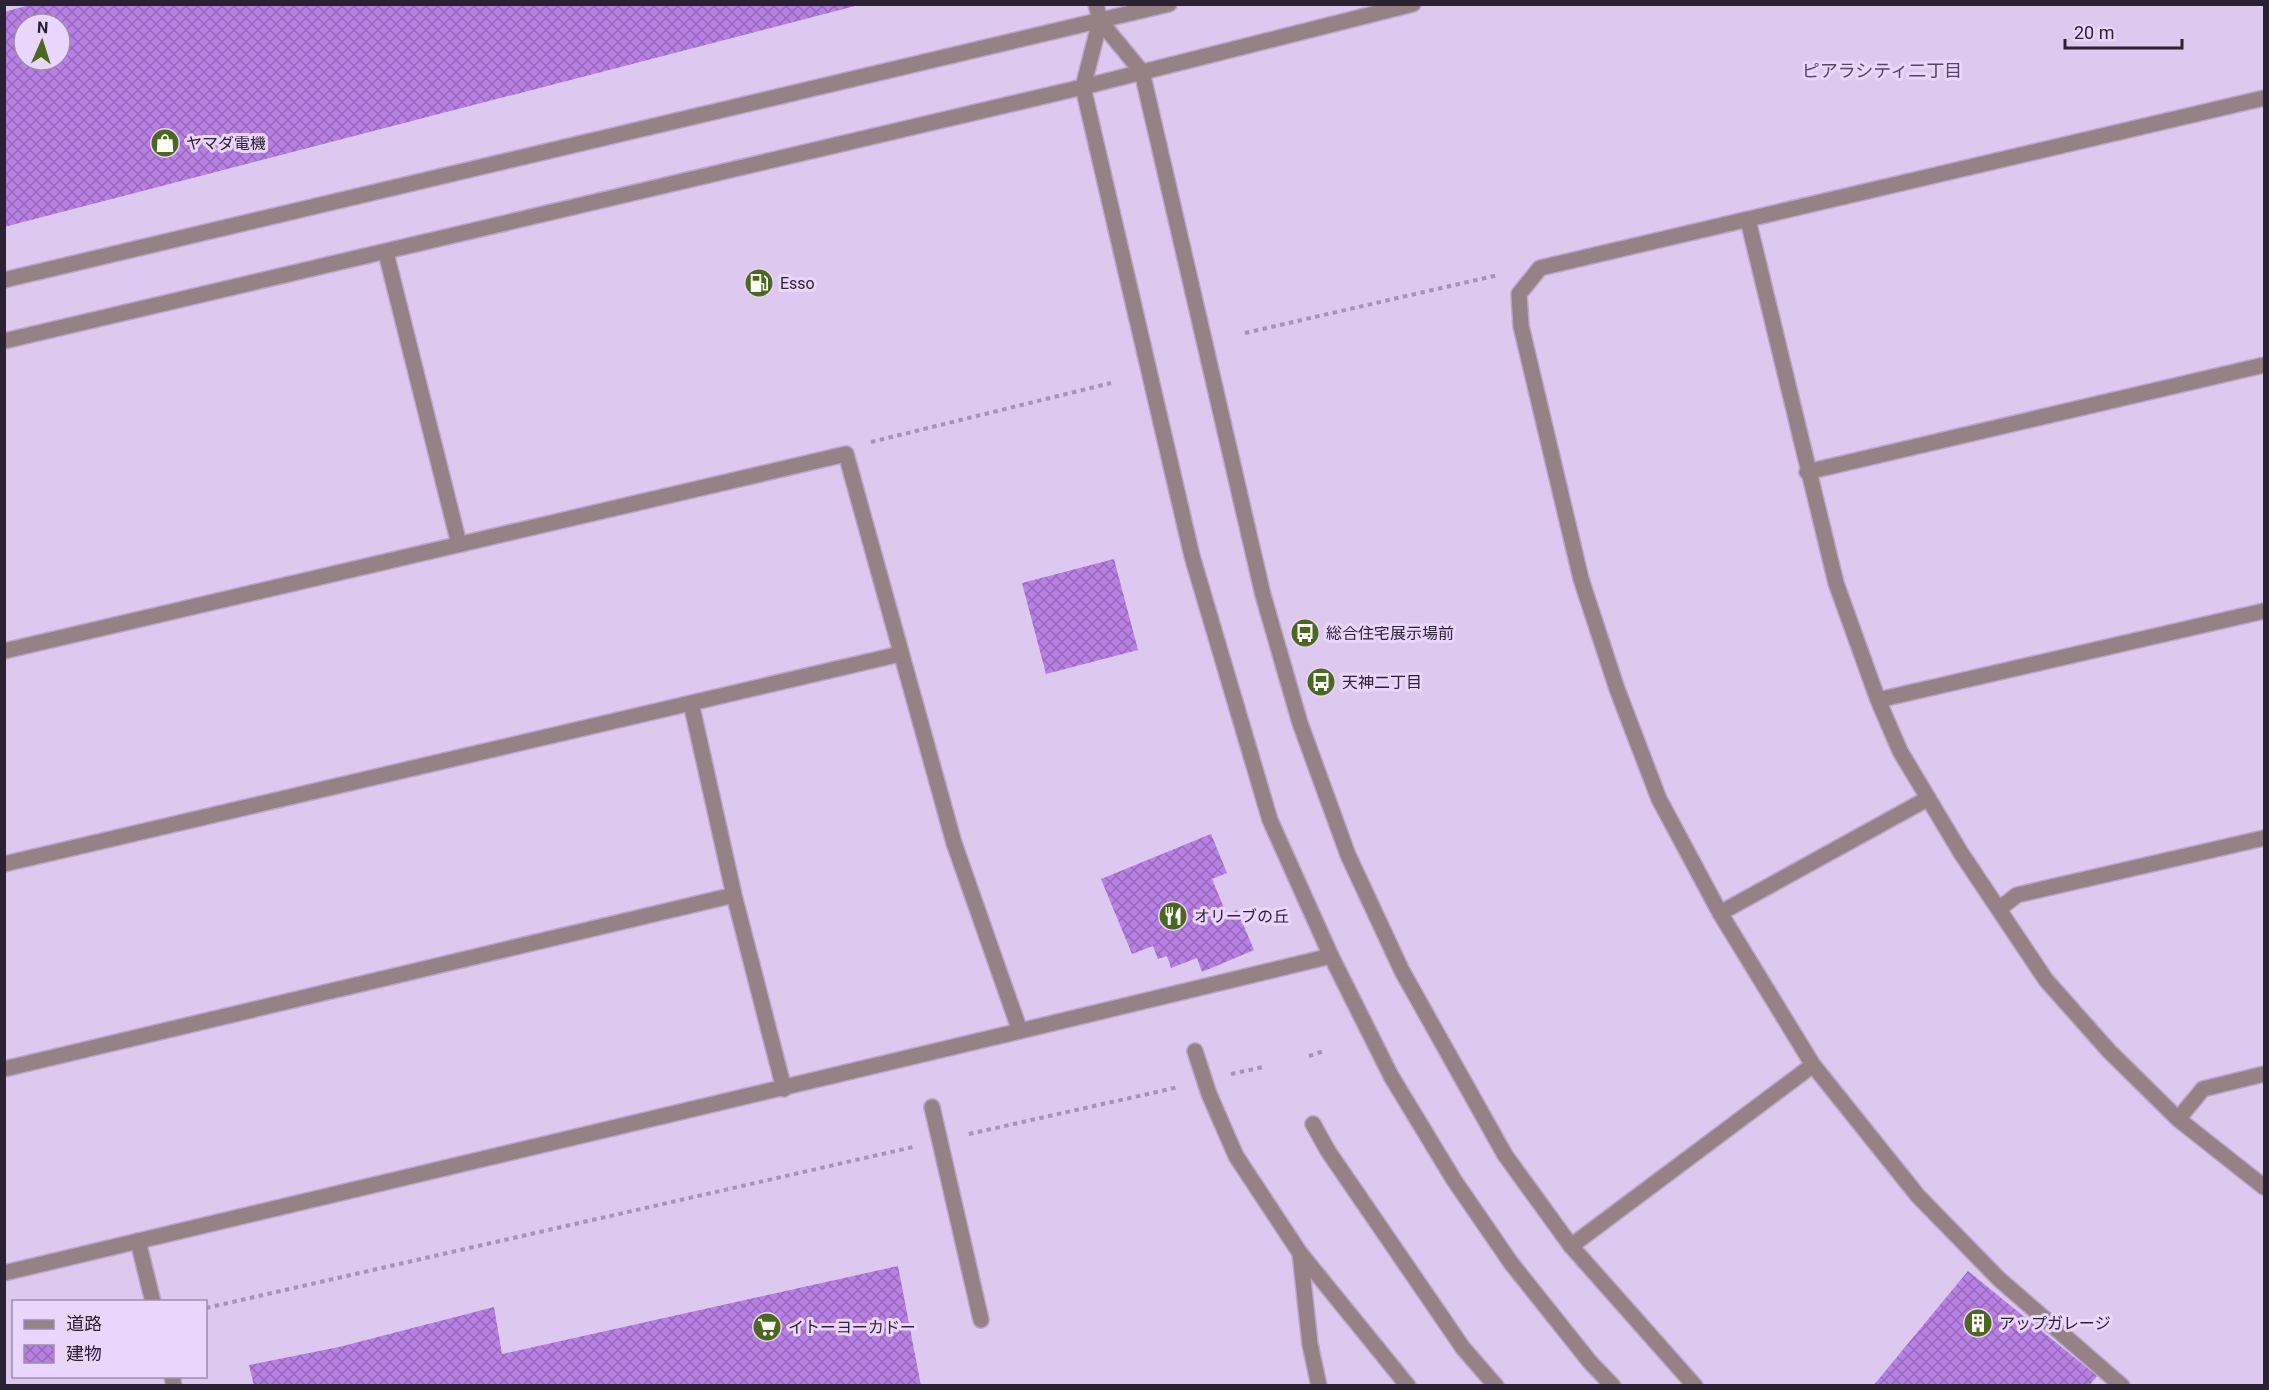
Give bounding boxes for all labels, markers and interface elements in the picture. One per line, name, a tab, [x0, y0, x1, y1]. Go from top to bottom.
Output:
north arrow	[12, 12, 72, 72]
scale bar	[2065, 12, 2182, 50]
text: N	[37, 18, 49, 37]
text: 20 m	[2074, 22, 2114, 43]
district label: ピアラシティ二丁目	[1802, 60, 1962, 81]
shop icon: ヤマダ電機	[149, 127, 181, 159]
place label: ヤマダ電機	[186, 134, 266, 153]
fuel station icon: Esso	[743, 267, 775, 299]
place label: Esso	[780, 274, 815, 293]
bus stop icon: 総合住宅展示場前	[1289, 617, 1321, 649]
place label: 総合住宅展示場前	[1326, 624, 1454, 643]
bus stop icon: 天神二丁目	[1305, 666, 1337, 698]
place label: 天神二丁目	[1342, 673, 1422, 692]
restaurant icon: オリーブの丘	[1157, 900, 1189, 932]
place label: オリーブの丘	[1194, 907, 1289, 926]
legend	[12, 1300, 207, 1378]
building icon: アップガレージ	[1962, 1307, 1994, 1339]
supermarket icon: イトーヨーカドー	[751, 1311, 783, 1343]
text: 道路	[66, 1313, 102, 1334]
place label: アップガレージ	[1999, 1314, 2111, 1333]
place label: イトーヨーカドー	[788, 1318, 916, 1337]
text: 建物	[66, 1343, 102, 1364]

